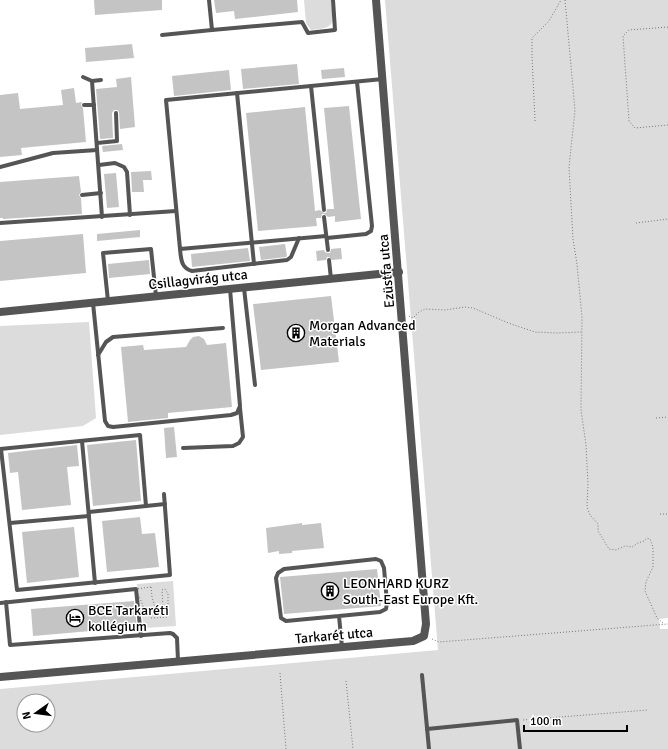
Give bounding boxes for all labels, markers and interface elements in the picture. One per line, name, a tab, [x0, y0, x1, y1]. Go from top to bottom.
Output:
street label: Ezüstfa utca	[375, 233, 398, 309]
street label: Csillagvirág utca	[148, 266, 248, 293]
place label: Morgan Advanced Materials	[309, 317, 416, 350]
building icon: Morgan Advanced Materials	[286, 323, 306, 343]
place label: LEONHARD KURZ South-East Europe Kft.	[343, 575, 478, 608]
building icon: LEONHARD KURZ South-East Europe Kft.	[320, 581, 340, 601]
place label: BCE Tarkaréti kollégium	[88, 602, 169, 635]
hotel icon: BCE Tarkaréti kollégium	[65, 608, 85, 628]
street label: Tarkarét utca	[294, 624, 374, 647]
north arrow	[16, 693, 56, 733]
scale bar	[524, 707, 627, 733]
text: N	[20, 710, 34, 721]
text: 100 m	[530, 714, 562, 729]

